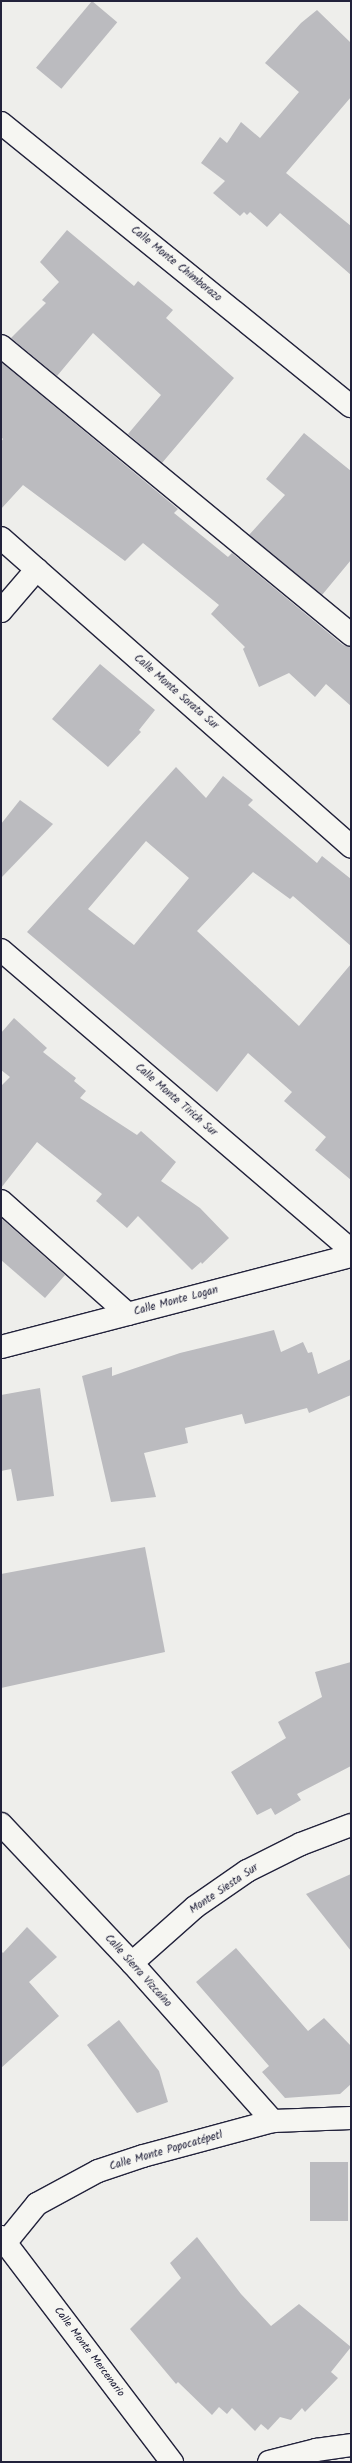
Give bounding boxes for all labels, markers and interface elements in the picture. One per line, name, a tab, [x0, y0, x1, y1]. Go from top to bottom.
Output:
street label: Calle Monte Chimborazo	[128, 223, 224, 305]
street label: Calle Monte Sorata Sur	[131, 652, 221, 732]
street label: Calle Monte Tirich Sur	[132, 1061, 220, 1139]
street label: Calle Monte Logan	[132, 1283, 220, 1319]
street label: Monte Siesta Sur	[187, 1861, 261, 1917]
street label: Calle Sierra Vizcaíno	[102, 1932, 174, 2010]
street label: Calle Monte Popocatépetl	[108, 2129, 224, 2173]
street label: Calle Monte Mercenario	[51, 2304, 127, 2400]

